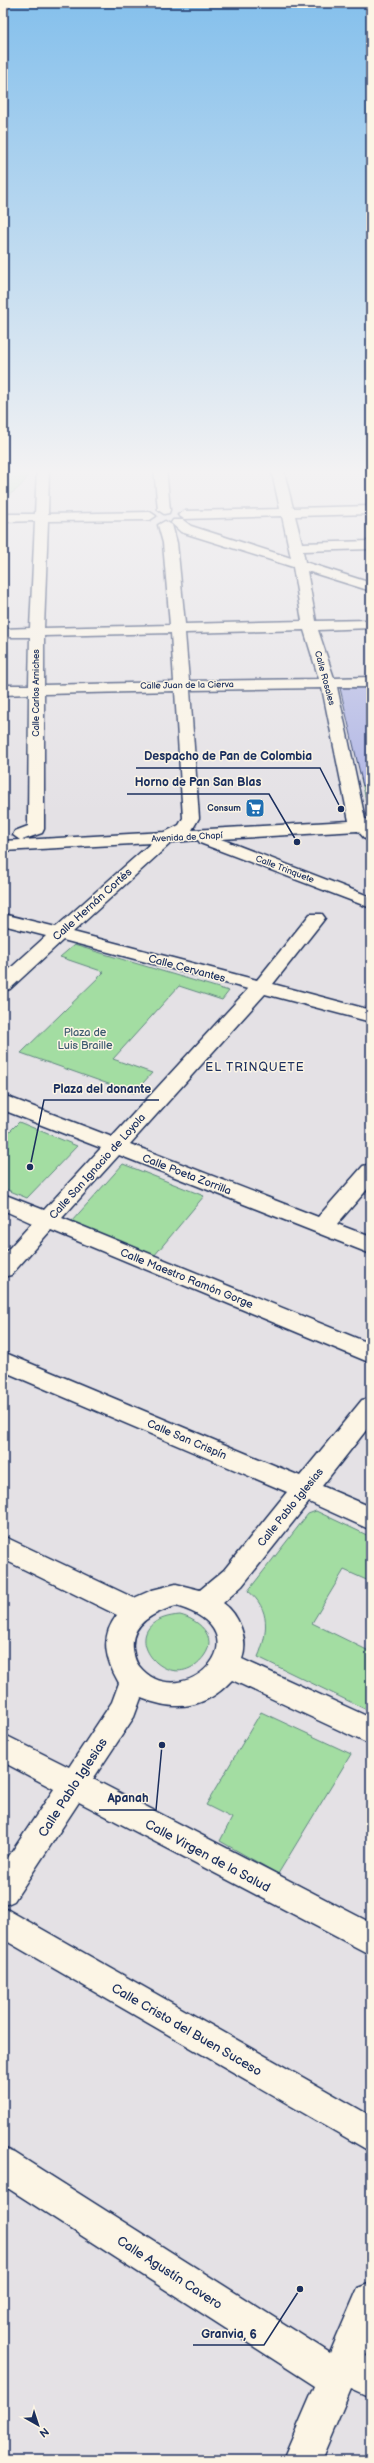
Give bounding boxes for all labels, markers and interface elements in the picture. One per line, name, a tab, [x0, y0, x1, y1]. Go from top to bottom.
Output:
street label: Calle Carlos Arniches	[31, 649, 42, 737]
street label: Calle Rosales	[312, 650, 337, 707]
street label: Calle Juan de la Cierva	[140, 679, 234, 692]
callout: Despacho de Pan de Colombia	[136, 744, 320, 768]
text: Despacho de Pan de Colombia	[144, 749, 312, 764]
callout: Horno de Pan San Blas	[127, 770, 269, 794]
text: Horno de Pan San Blas	[135, 775, 261, 790]
supermarket icon: Consum	[244, 797, 266, 819]
place label: Consum	[207, 803, 241, 814]
street label: Avenida de Chapí	[151, 830, 224, 845]
street label: Calle Trinquete	[254, 853, 316, 886]
street label: Calle Hernán Cortés	[50, 865, 135, 943]
street label: Calle Cervantes	[147, 952, 227, 985]
park label: Plaza de Luis Braille	[58, 1026, 113, 1052]
district label: EL TRINQUETE	[205, 1060, 305, 1075]
callout: Plaza del donante	[44, 1076, 159, 1100]
text: Plaza del donante	[53, 1082, 151, 1097]
street label: Calle San Ignacio de Loyola	[47, 1111, 148, 1222]
street label: Calle Poeta Zorrilla	[140, 1151, 233, 1197]
street label: Calle Maestro Ramón Gorge	[118, 1246, 256, 1311]
street label: Calle San Crispín	[145, 1417, 229, 1462]
street label: Calle Pablo Iglesias	[255, 1465, 326, 1549]
street label: Calle Pablo Iglesias	[35, 1735, 111, 1840]
callout: Apanah	[99, 1786, 156, 1810]
text: Apanah	[106, 1791, 149, 1806]
street label: Calle Virgen de la Salud	[142, 1816, 273, 1896]
street label: Calle Cristo del Buen Suceso	[108, 1980, 265, 2080]
street label: Calle Agustín Cavero	[114, 2233, 225, 2313]
callout: Granvia, 6	[193, 2321, 264, 2345]
text: Granvia, 6	[201, 2327, 257, 2342]
north arrow	[18, 2405, 58, 2445]
text: N	[37, 2425, 51, 2440]

